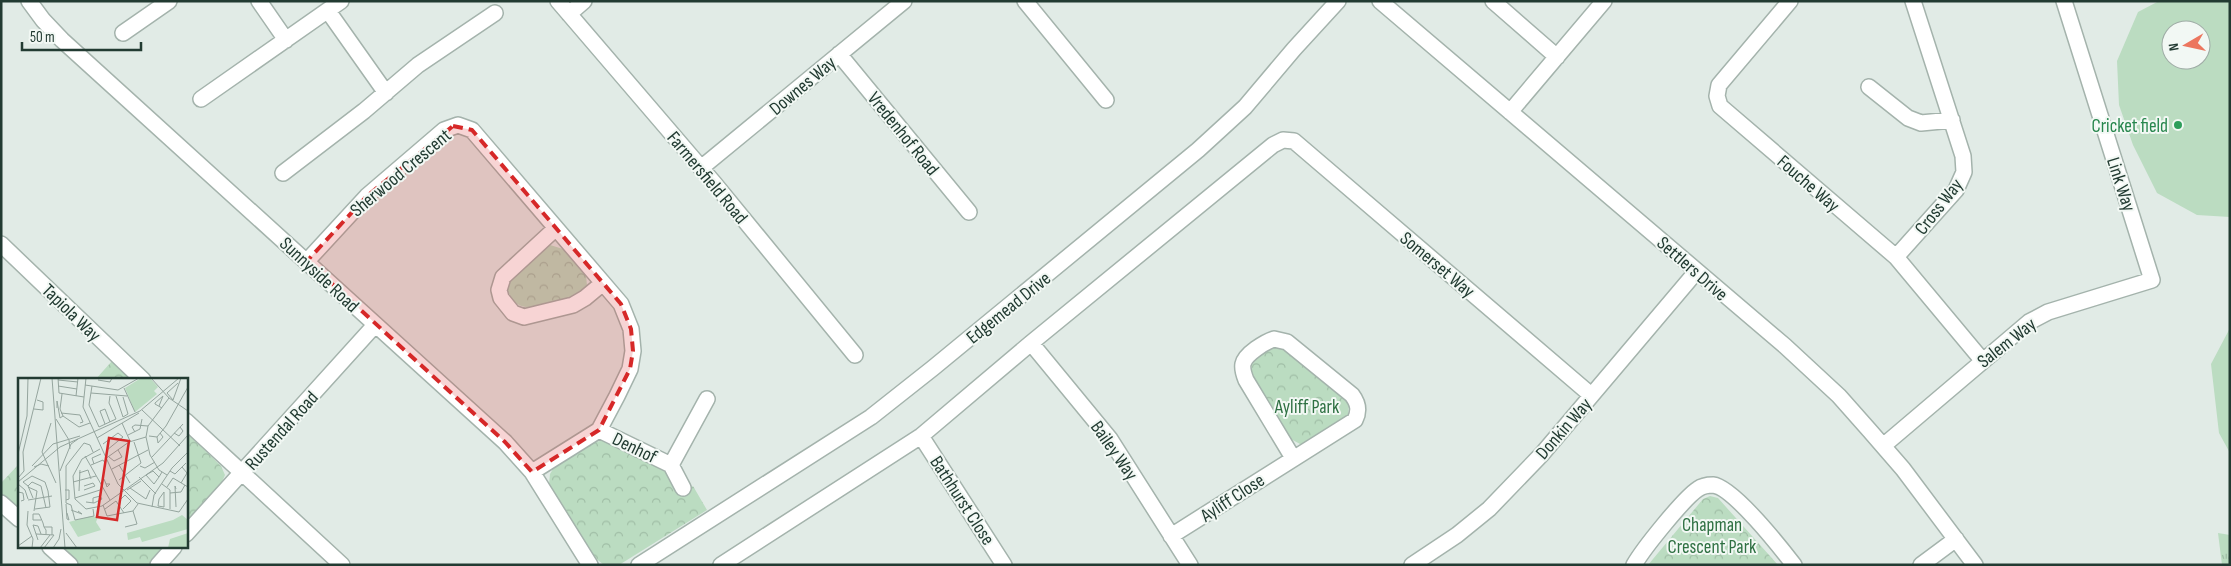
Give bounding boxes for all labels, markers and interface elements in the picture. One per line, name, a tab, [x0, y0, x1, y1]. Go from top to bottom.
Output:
scale bar	[22, 20, 141, 52]
north arrow	[2161, 20, 2211, 70]
text: 50 m	[30, 28, 55, 47]
text: N	[2165, 42, 2183, 52]
street label: Downes Way	[765, 51, 841, 121]
street label: Vredenhof Road	[862, 88, 944, 180]
place label: Cricket field	[2092, 115, 2168, 138]
marker: Cricket field	[2172, 119, 2184, 131]
street label: Sherwood Crescent	[346, 124, 456, 222]
street label: Farmersfield Road	[662, 127, 752, 229]
street label: Fouche Way	[1772, 151, 1845, 218]
street label: Link Way	[2101, 155, 2140, 215]
street label: Cross Way	[1910, 174, 1969, 240]
street label: Somerset Way	[1395, 227, 1480, 304]
street label: Settlers Drive	[1652, 232, 1732, 306]
street label: Sunnyside Road	[274, 233, 363, 318]
street label: Edgemead Drive	[962, 267, 1056, 349]
street label: Tapiola Way	[37, 279, 106, 347]
street label: Salem Way	[1973, 313, 2041, 373]
inset map	[18, 378, 188, 548]
street label: Rustendal Road	[241, 387, 324, 475]
street label: Donkin Way	[1531, 393, 1597, 464]
park label: Ayliff Park	[1274, 396, 1340, 419]
street label: Bailey Way	[1085, 417, 1143, 485]
street label: Denhof	[608, 428, 661, 469]
street label: Bathhurst Close	[924, 452, 999, 550]
street label: Ayliff Close	[1196, 469, 1269, 528]
park label: Chapman Crescent Park	[1668, 514, 1757, 559]

